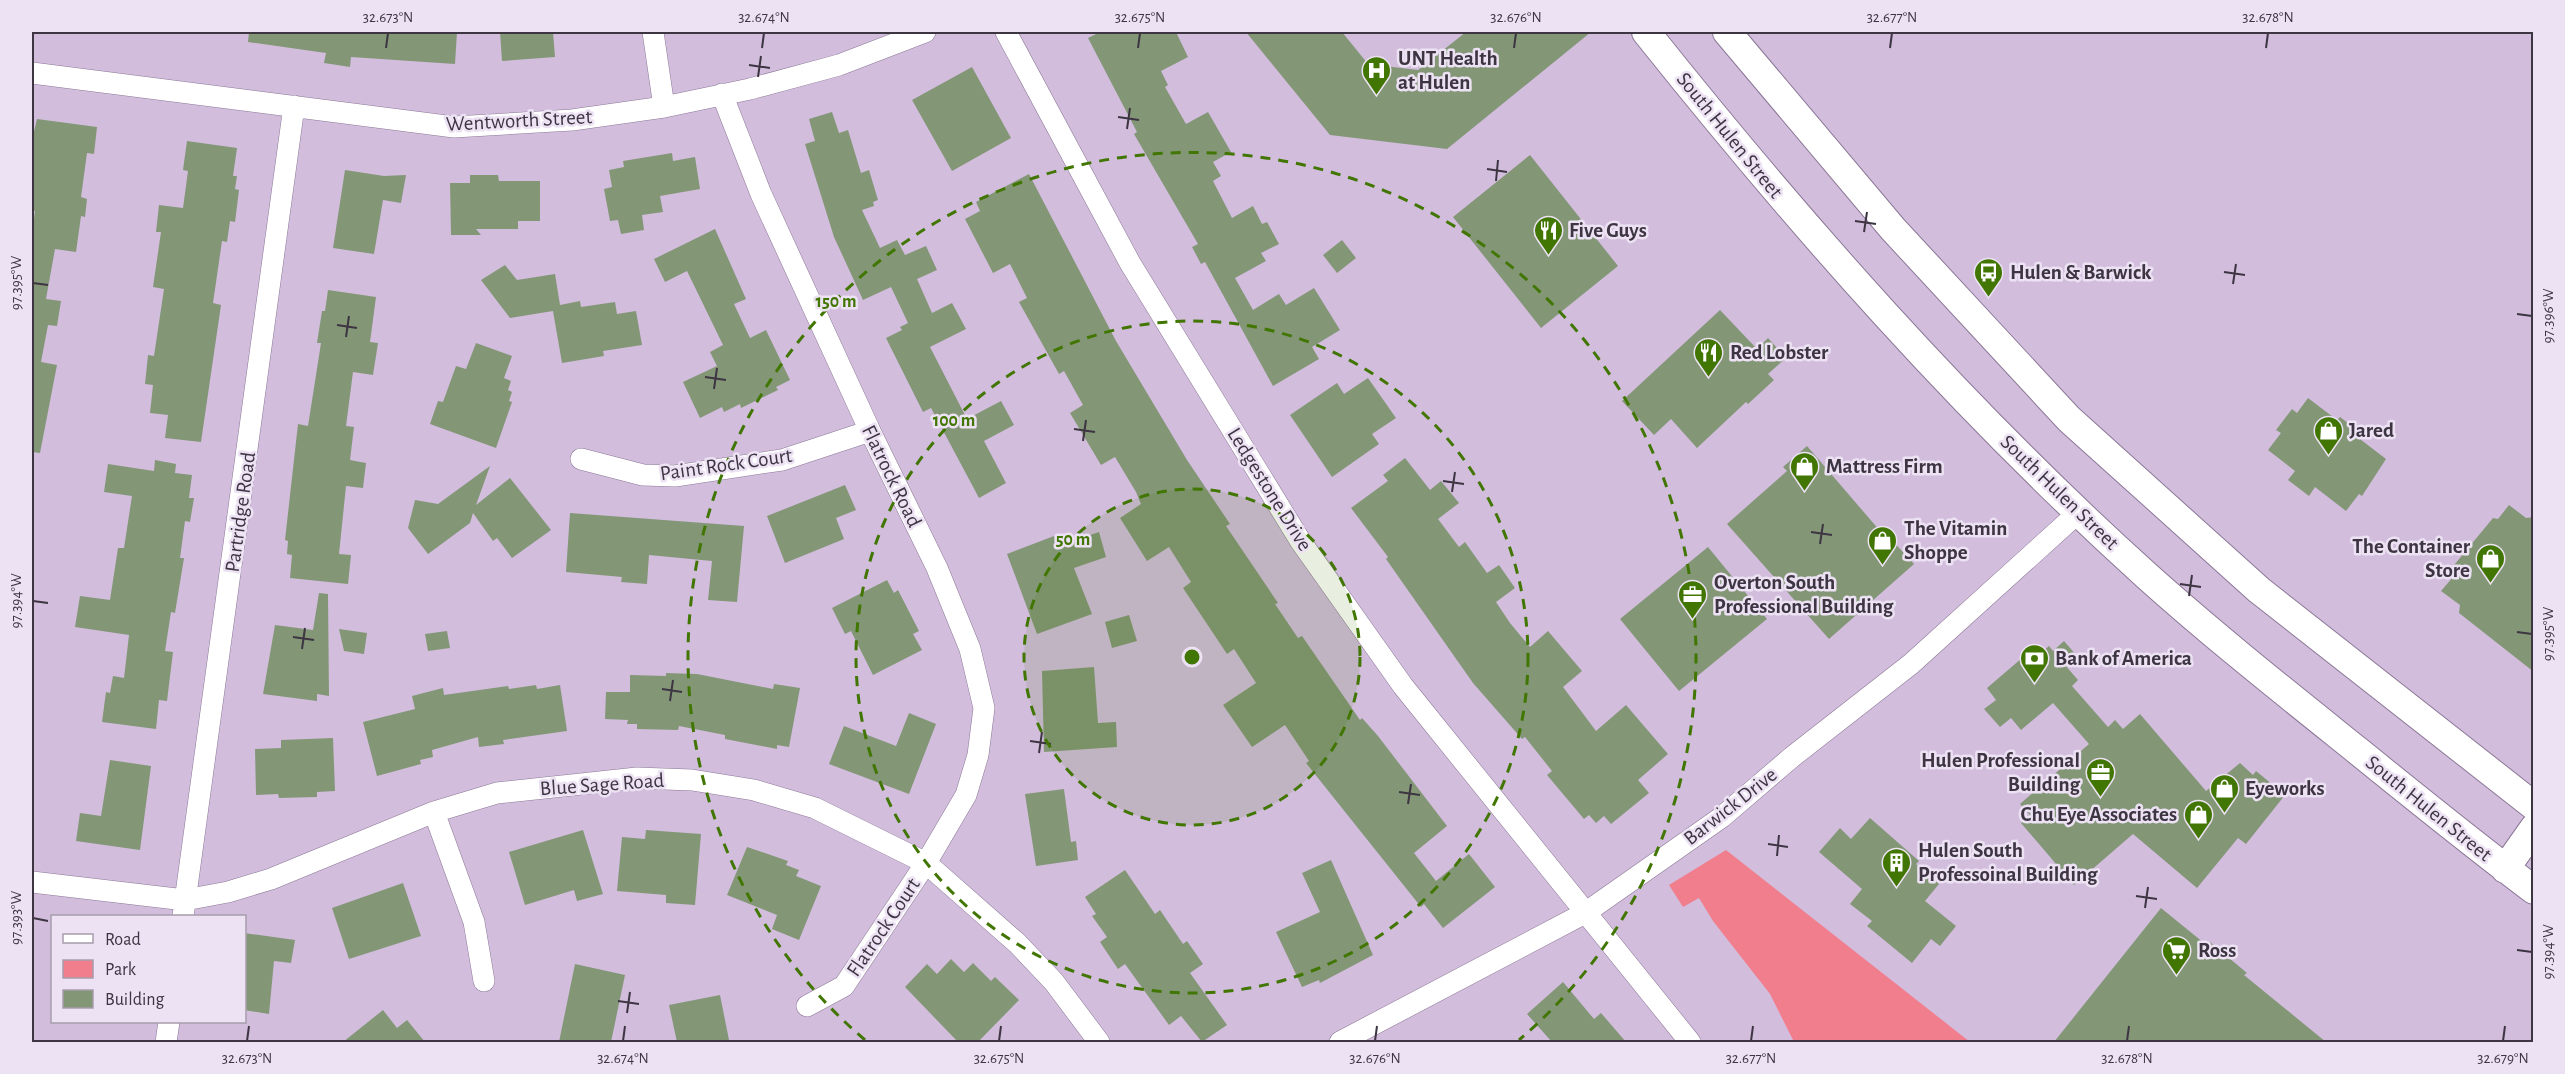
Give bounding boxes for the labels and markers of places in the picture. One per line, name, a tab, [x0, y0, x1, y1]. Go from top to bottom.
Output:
place label: UNT Health at Hulen	[1398, 48, 1498, 93]
hospital icon: UNT Health at Hulen	[1361, 54, 1393, 96]
restaurant icon: Five Guys	[1532, 214, 1564, 256]
place label: Five Guys	[1569, 220, 1647, 241]
bus stop icon: Hulen & Barwick	[1973, 256, 2005, 298]
place label: Hulen & Barwick	[2010, 262, 2152, 283]
restaurant icon: Red Lobster	[1693, 336, 1725, 378]
place label: Red Lobster	[1730, 342, 1829, 363]
shop icon: Jared	[2312, 414, 2344, 456]
place label: Jared	[2349, 420, 2394, 441]
shop icon: Mattress Firm	[1789, 450, 1821, 492]
place label: Mattress Firm	[1826, 456, 1943, 477]
place label: The Vitamin Shoppe	[1904, 518, 2007, 563]
shop icon: The Vitamin Shoppe	[1867, 524, 1899, 566]
place label: The Container Store	[2352, 536, 2471, 581]
shop icon: The Container Store	[2475, 542, 2507, 584]
place label: Overton South Professional Building	[1714, 572, 1894, 617]
office icon: Overton South Professional Building	[1677, 578, 1709, 620]
bank icon: Bank of America	[2018, 642, 2050, 684]
centre of rings	[1182, 647, 1202, 667]
place label: Bank of America	[2055, 648, 2192, 669]
place label: Hulen Professional Building	[1921, 750, 2080, 795]
office icon: Hulen Professional Building	[2085, 756, 2117, 798]
shop icon: Eyeworks	[2208, 772, 2240, 814]
place label: Eyeworks	[2245, 778, 2325, 799]
shop icon: Chu Eye Associates	[2182, 798, 2214, 840]
place label: Chu Eye Associates	[2021, 804, 2177, 825]
place label: Hulen South Professoinal Building	[1918, 840, 2098, 885]
building icon: Hulen South Professoinal Building	[1881, 846, 1913, 888]
supermarket icon: Ross	[2161, 934, 2193, 976]
place label: Ross	[2198, 940, 2236, 961]

